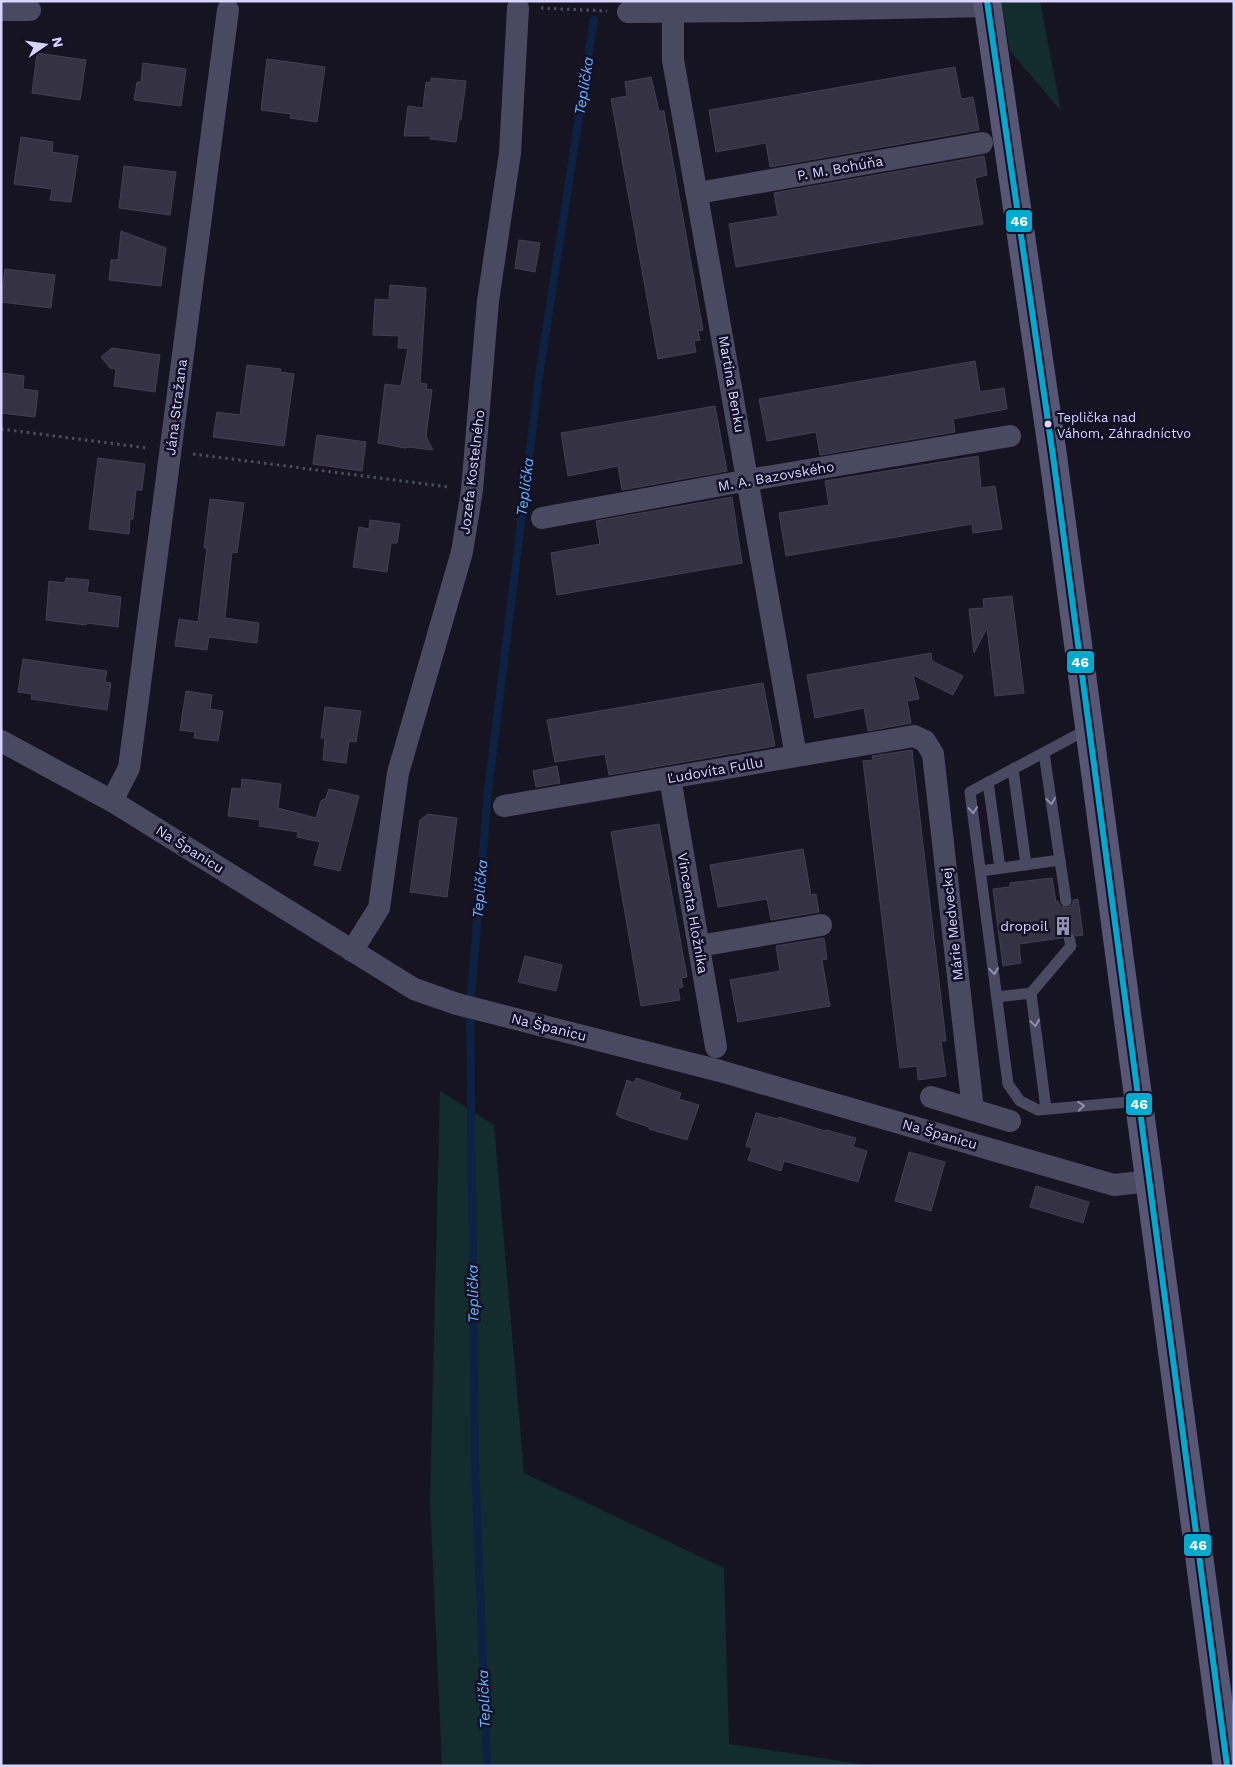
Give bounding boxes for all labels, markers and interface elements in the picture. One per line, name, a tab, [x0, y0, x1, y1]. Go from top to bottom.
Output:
north arrow	[20, 20, 70, 70]
text: N	[49, 35, 67, 49]
water label: Teplička	[571, 56, 597, 116]
street label: P. M. Bohúňa	[796, 153, 884, 183]
line badge: 46	[1005, 209, 1033, 233]
text: 46	[1010, 213, 1028, 229]
street label: Martina Benku	[716, 334, 748, 434]
street label: Jána Stražana	[162, 358, 190, 456]
street label: Jozefa Kostelného	[456, 409, 488, 535]
place label: Teplička nad Váhom, Záhradníctvo	[1057, 410, 1191, 441]
marker: Teplička nad Váhom, Záhradníctvo	[1043, 419, 1053, 429]
water label: Teplička	[512, 457, 538, 517]
street label: M. A. Bazovského	[717, 458, 835, 494]
line badge: 46	[1066, 650, 1095, 674]
text: 46	[1071, 654, 1089, 670]
street label: Ľudovíta Fullu	[666, 754, 764, 786]
one-way arrow	[1045, 798, 1056, 806]
one-way arrow	[967, 806, 977, 814]
street label: Na Španicu	[153, 822, 227, 876]
street label: Vincenta Hložníka	[674, 851, 712, 975]
water label: Teplička	[468, 859, 492, 919]
street label: Márie Medveckej	[938, 867, 966, 981]
building icon: dropoil	[1052, 915, 1074, 937]
place label: dropoil	[1000, 918, 1049, 934]
one-way arrow	[988, 967, 998, 975]
street label: Na Španicu	[510, 1010, 588, 1044]
one-way arrow	[1029, 1020, 1040, 1028]
line badge: 46	[1125, 1092, 1153, 1116]
text: 46	[1130, 1096, 1148, 1112]
one-way arrow	[1077, 1101, 1085, 1112]
street label: Na Španicu	[901, 1116, 979, 1152]
water label: Teplička	[463, 1264, 483, 1324]
line badge: 46	[1183, 1533, 1212, 1557]
text: 46	[1189, 1537, 1207, 1553]
water label: Teplička	[474, 1669, 494, 1729]

